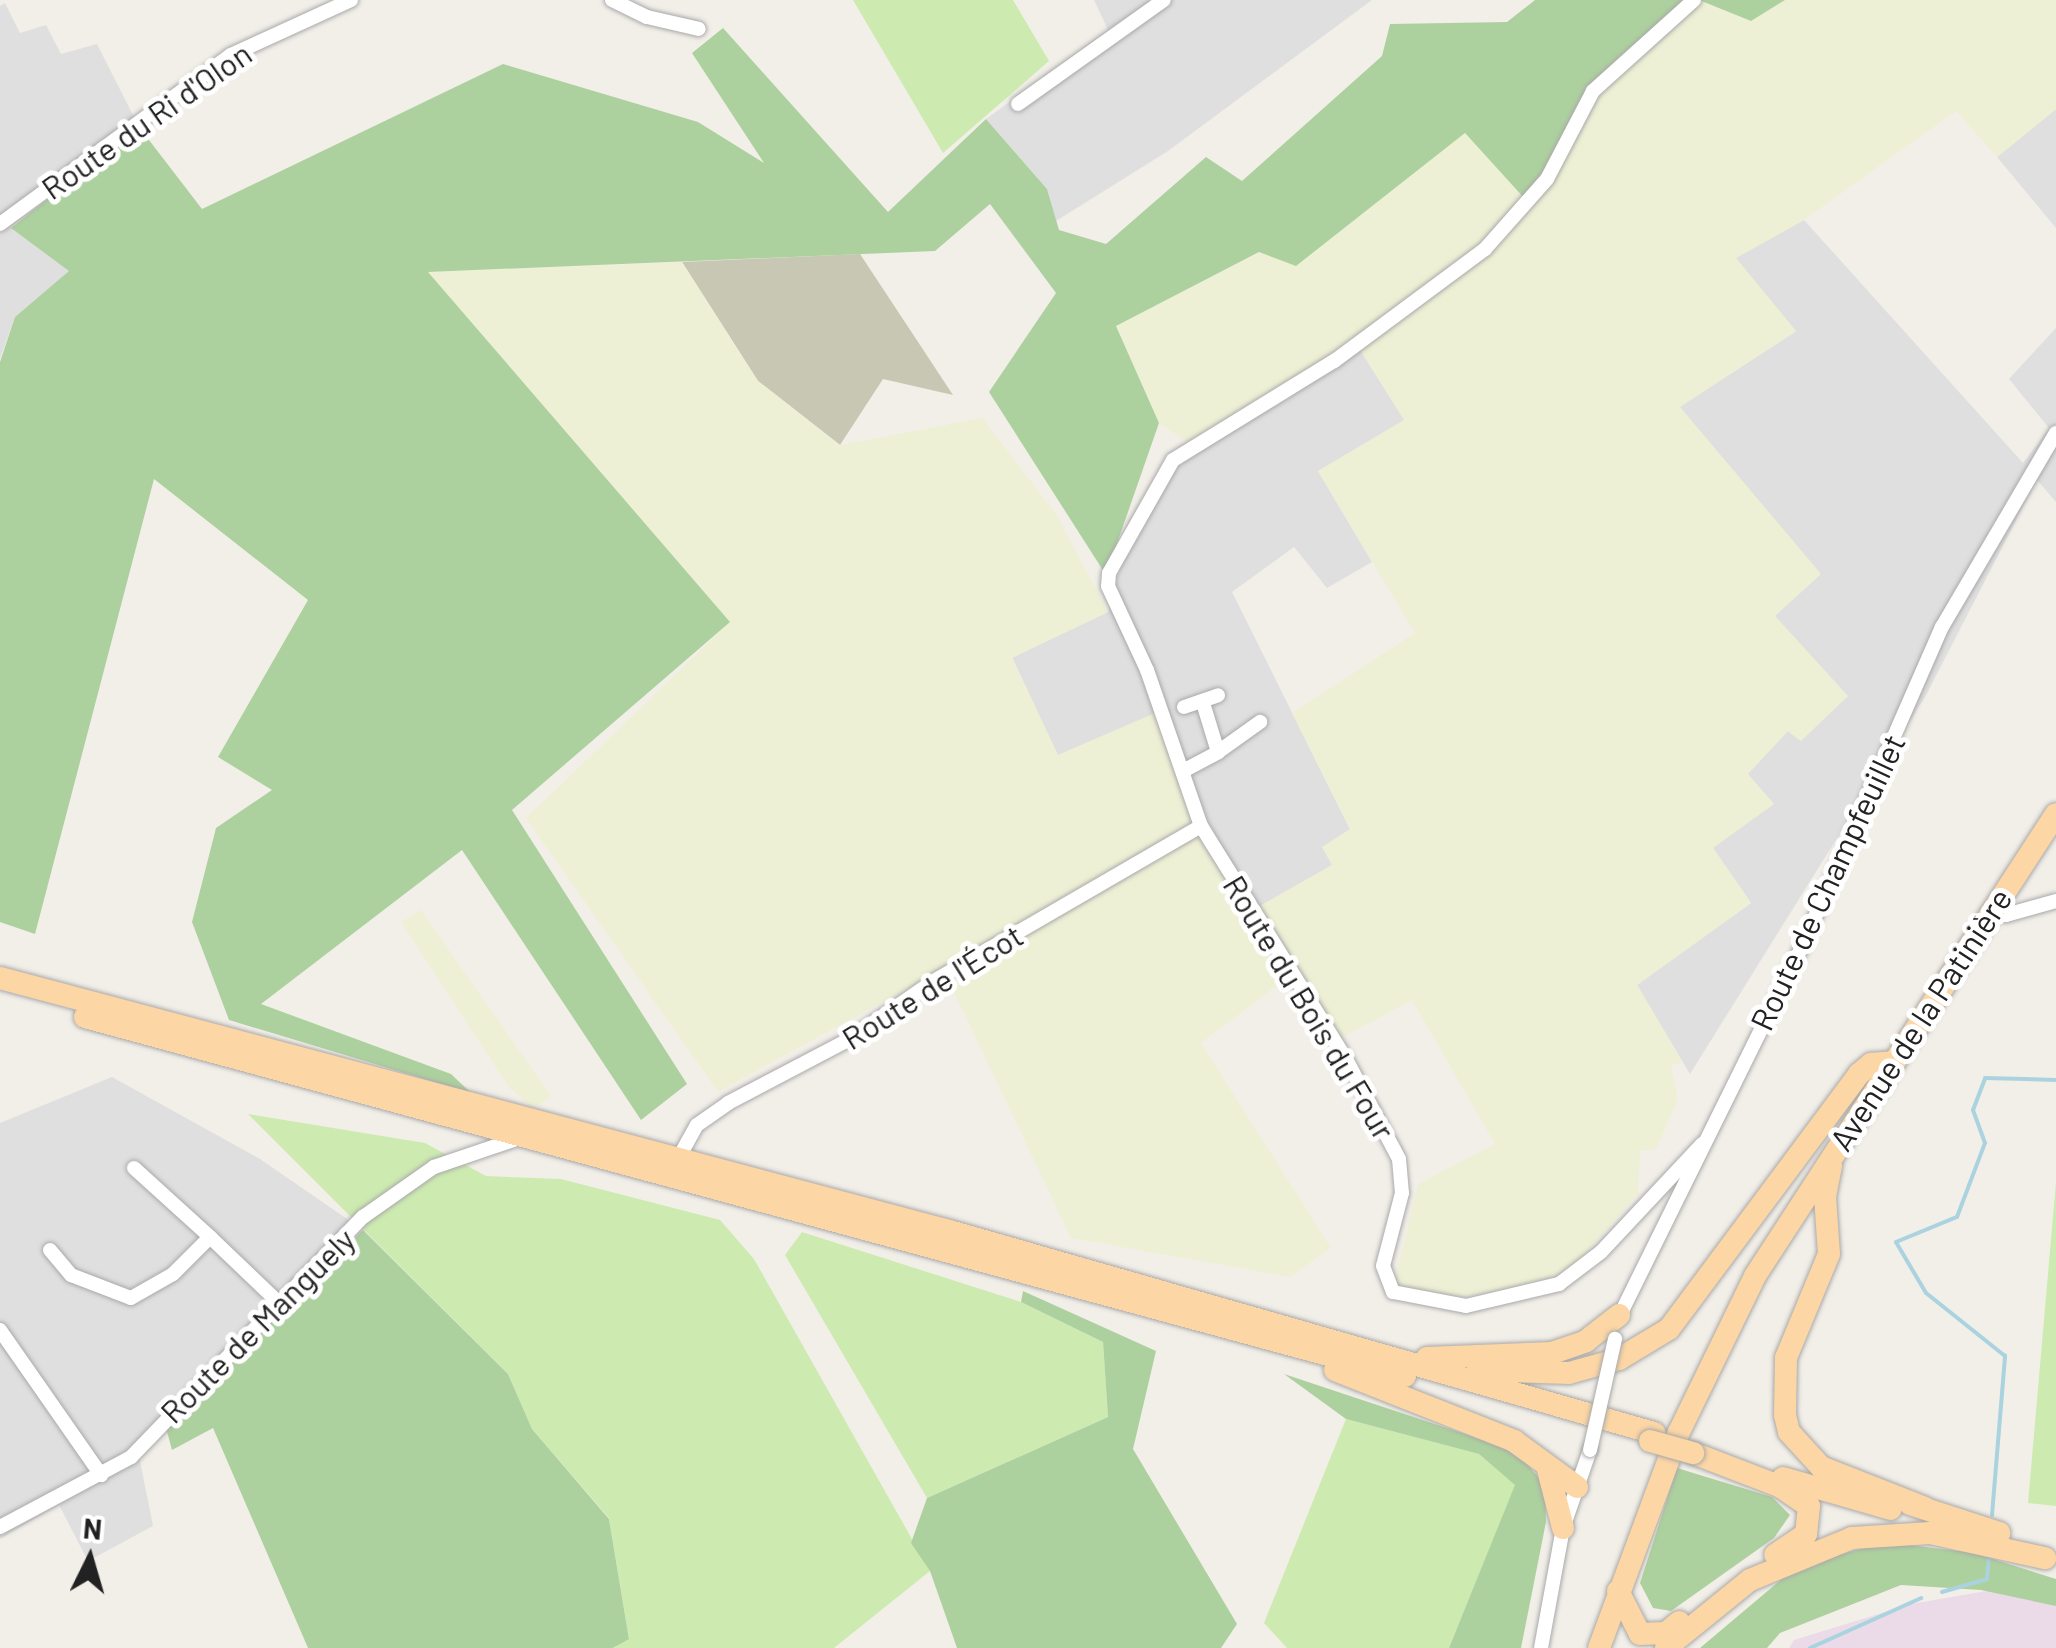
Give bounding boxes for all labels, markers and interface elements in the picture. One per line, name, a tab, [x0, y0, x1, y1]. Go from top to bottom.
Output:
street label: Route du Ri d'Olon	[34, 33, 258, 207]
street label: Route de Champfeuillet	[1742, 728, 1912, 1036]
street label: Route du Bois du Four	[1216, 868, 1404, 1146]
street label: Avenue de la Patinière	[1821, 881, 2019, 1157]
street label: Route de l'Écot	[834, 915, 1030, 1057]
street label: Route de Manguely	[152, 1220, 362, 1430]
north arrow	[40, 1508, 140, 1608]
text: N	[82, 1510, 103, 1546]

